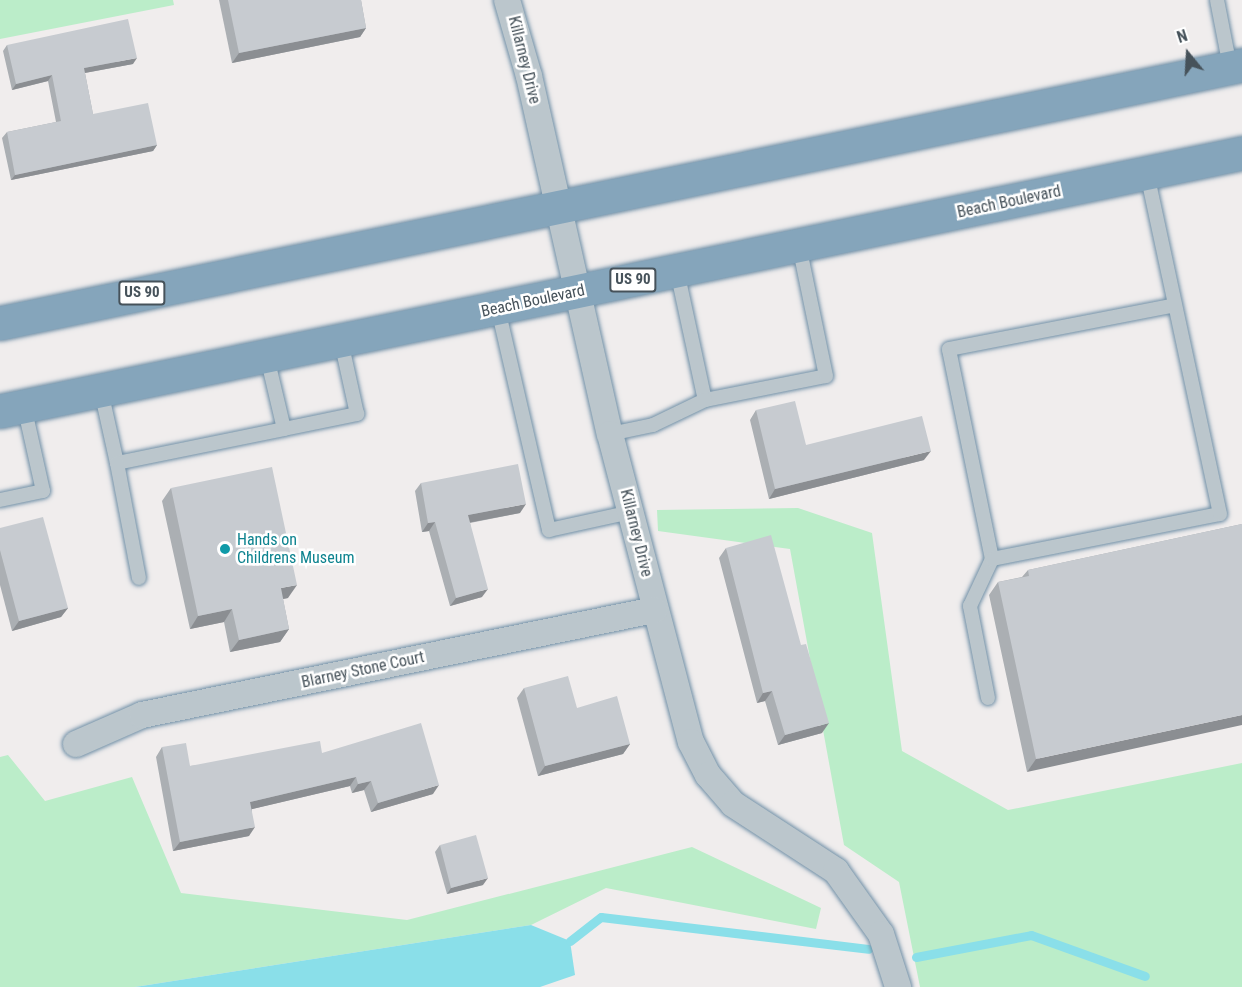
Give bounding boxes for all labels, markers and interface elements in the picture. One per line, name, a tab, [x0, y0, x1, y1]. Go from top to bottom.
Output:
street label: Killarney Drive	[504, 14, 544, 106]
north arrow	[1158, 24, 1218, 84]
text: N	[1175, 26, 1190, 47]
street label: Beach Boulevard	[955, 182, 1063, 222]
road number: US 90	[609, 268, 657, 292]
road number: US 90	[118, 281, 166, 305]
street label: Beach Boulevard	[479, 281, 587, 321]
street label: Killarney Drive	[616, 487, 656, 579]
place label: Hands on Childrens Museum	[237, 530, 354, 568]
marker: Hands on Childrens Museum	[218, 542, 232, 556]
street label: Blarney Stone Court	[300, 648, 426, 692]

